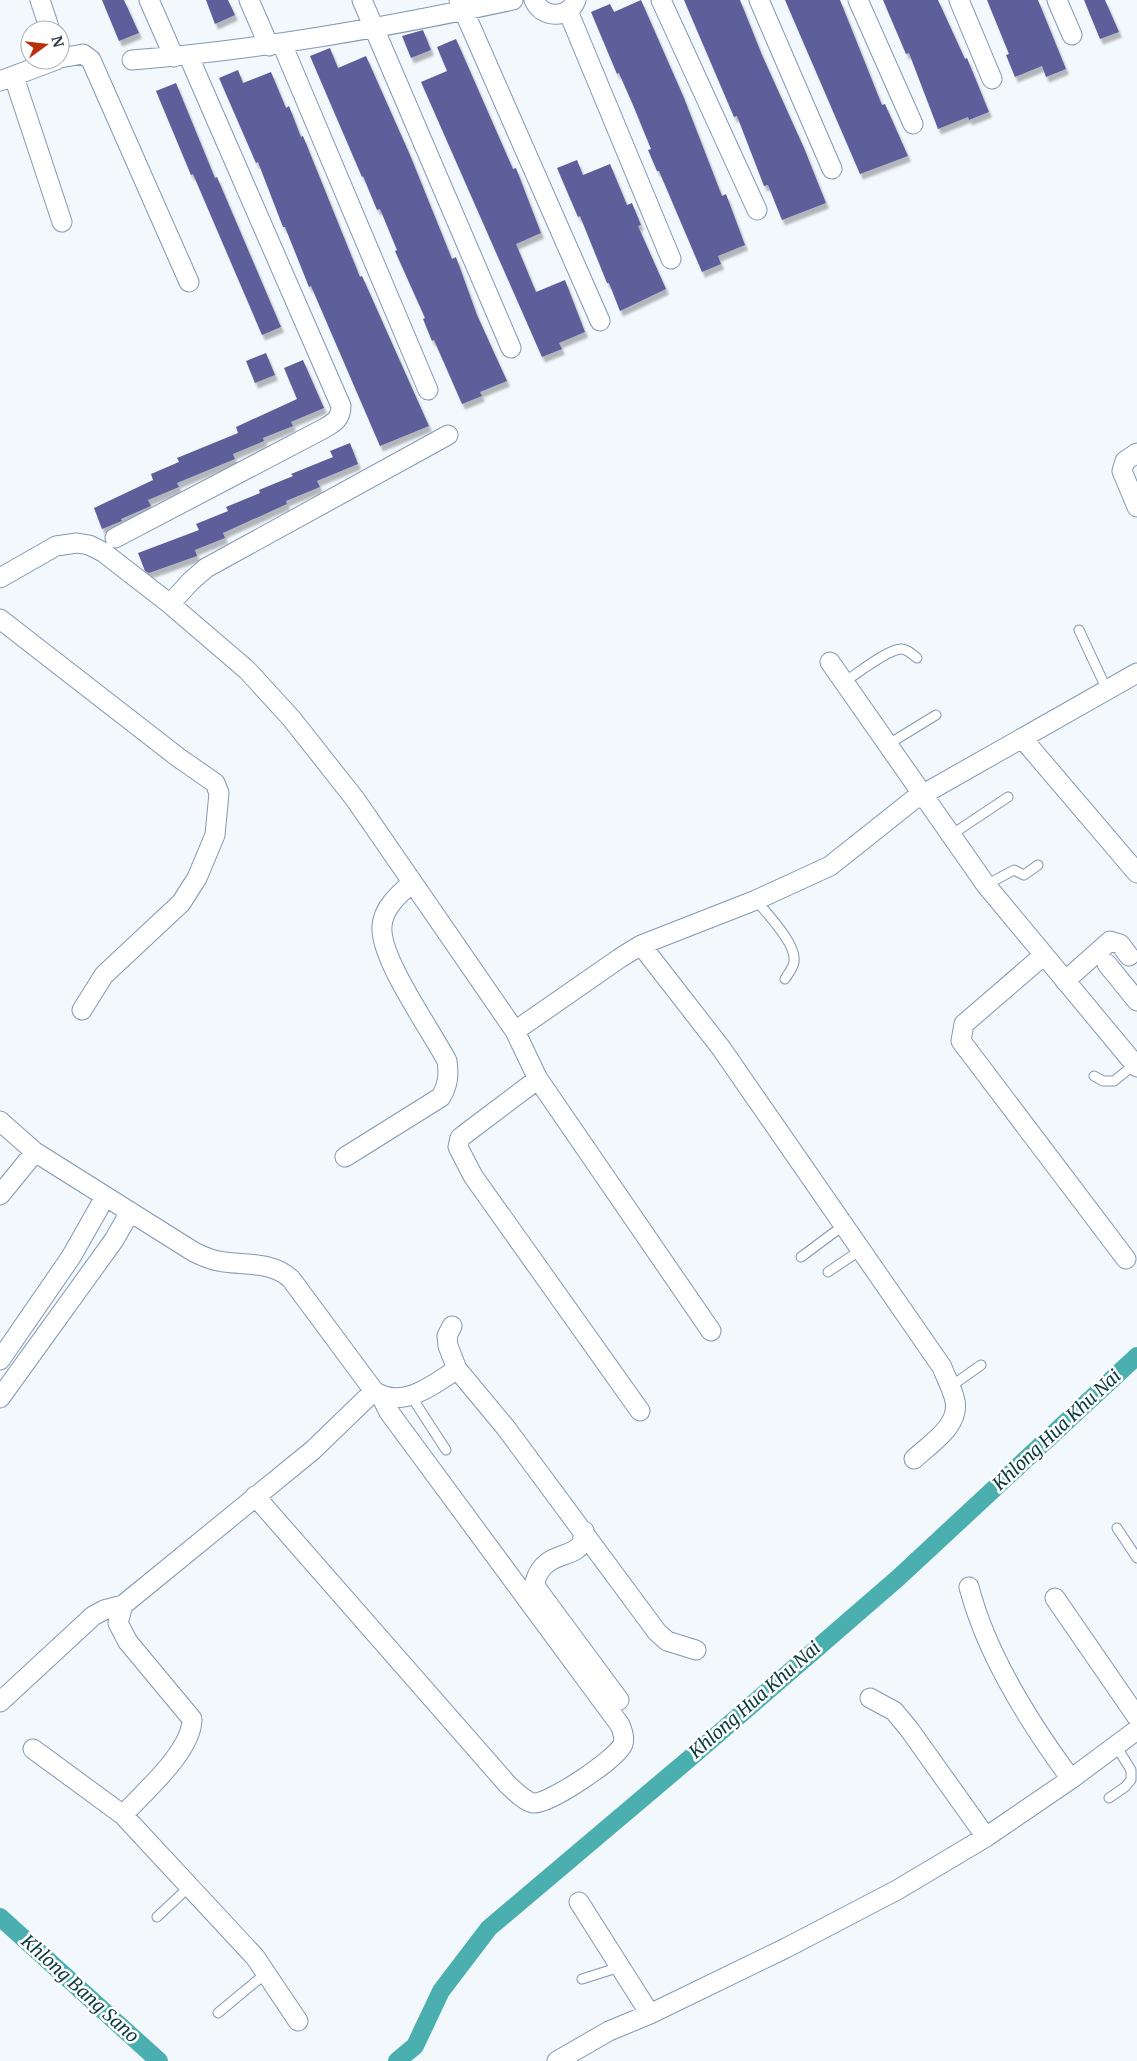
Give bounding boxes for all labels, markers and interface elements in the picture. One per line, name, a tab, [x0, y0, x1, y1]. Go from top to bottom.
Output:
north arrow	[20, 20, 70, 70]
text: N	[47, 34, 68, 49]
water label: Khlong Hua Khu Nai	[987, 1364, 1125, 1496]
water label: Khlong Hua Khu Nai	[683, 1636, 825, 1764]
water label: Khlong Bang Sano	[16, 1929, 144, 2048]

